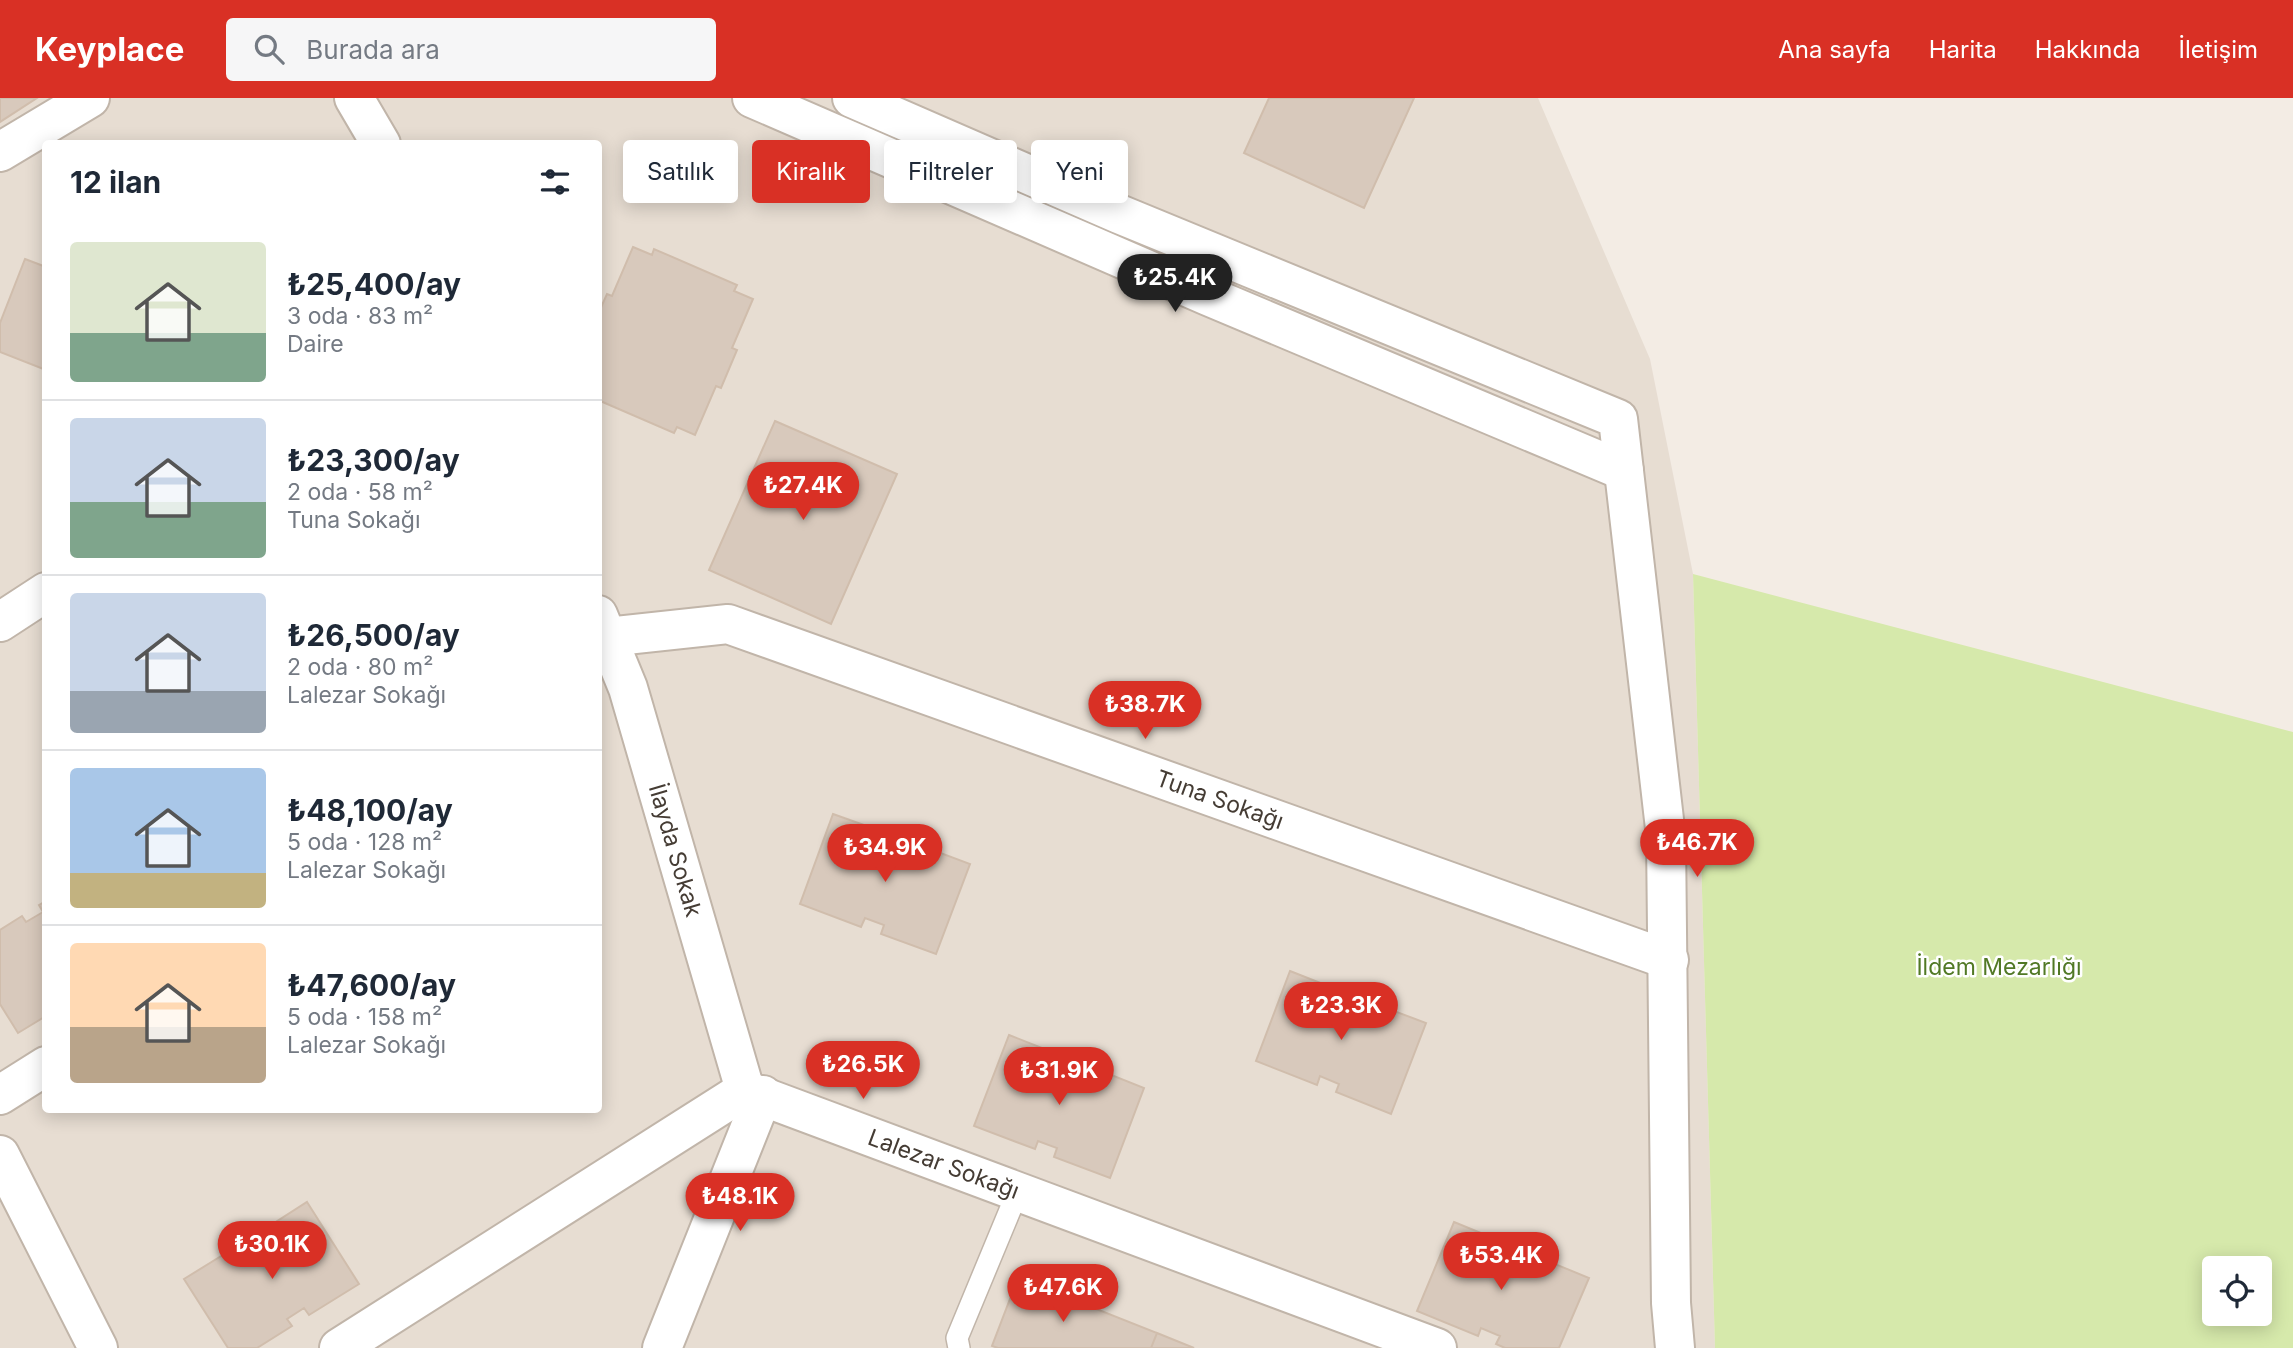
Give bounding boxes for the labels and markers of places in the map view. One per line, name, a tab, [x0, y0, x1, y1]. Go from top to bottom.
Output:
pin: ₺25.4K	[1118, 254, 1232, 314]
pin: ₺27.4K	[746, 462, 860, 522]
pin: ₺38.7K	[1088, 682, 1202, 741]
pin: ₺46.7K	[1640, 820, 1754, 879]
pin: ₺34.9K	[828, 824, 942, 884]
pin: ₺23.3K	[1284, 982, 1398, 1042]
pin: ₺26.5K	[806, 1042, 920, 1101]
pin: ₺31.9K	[1002, 1048, 1116, 1107]
pin: ₺48.1K	[683, 1174, 797, 1233]
pin: ₺30.1K	[215, 1222, 329, 1281]
pin: ₺53.4K	[1444, 1232, 1558, 1292]
pin: ₺47.6K	[1006, 1264, 1120, 1324]

